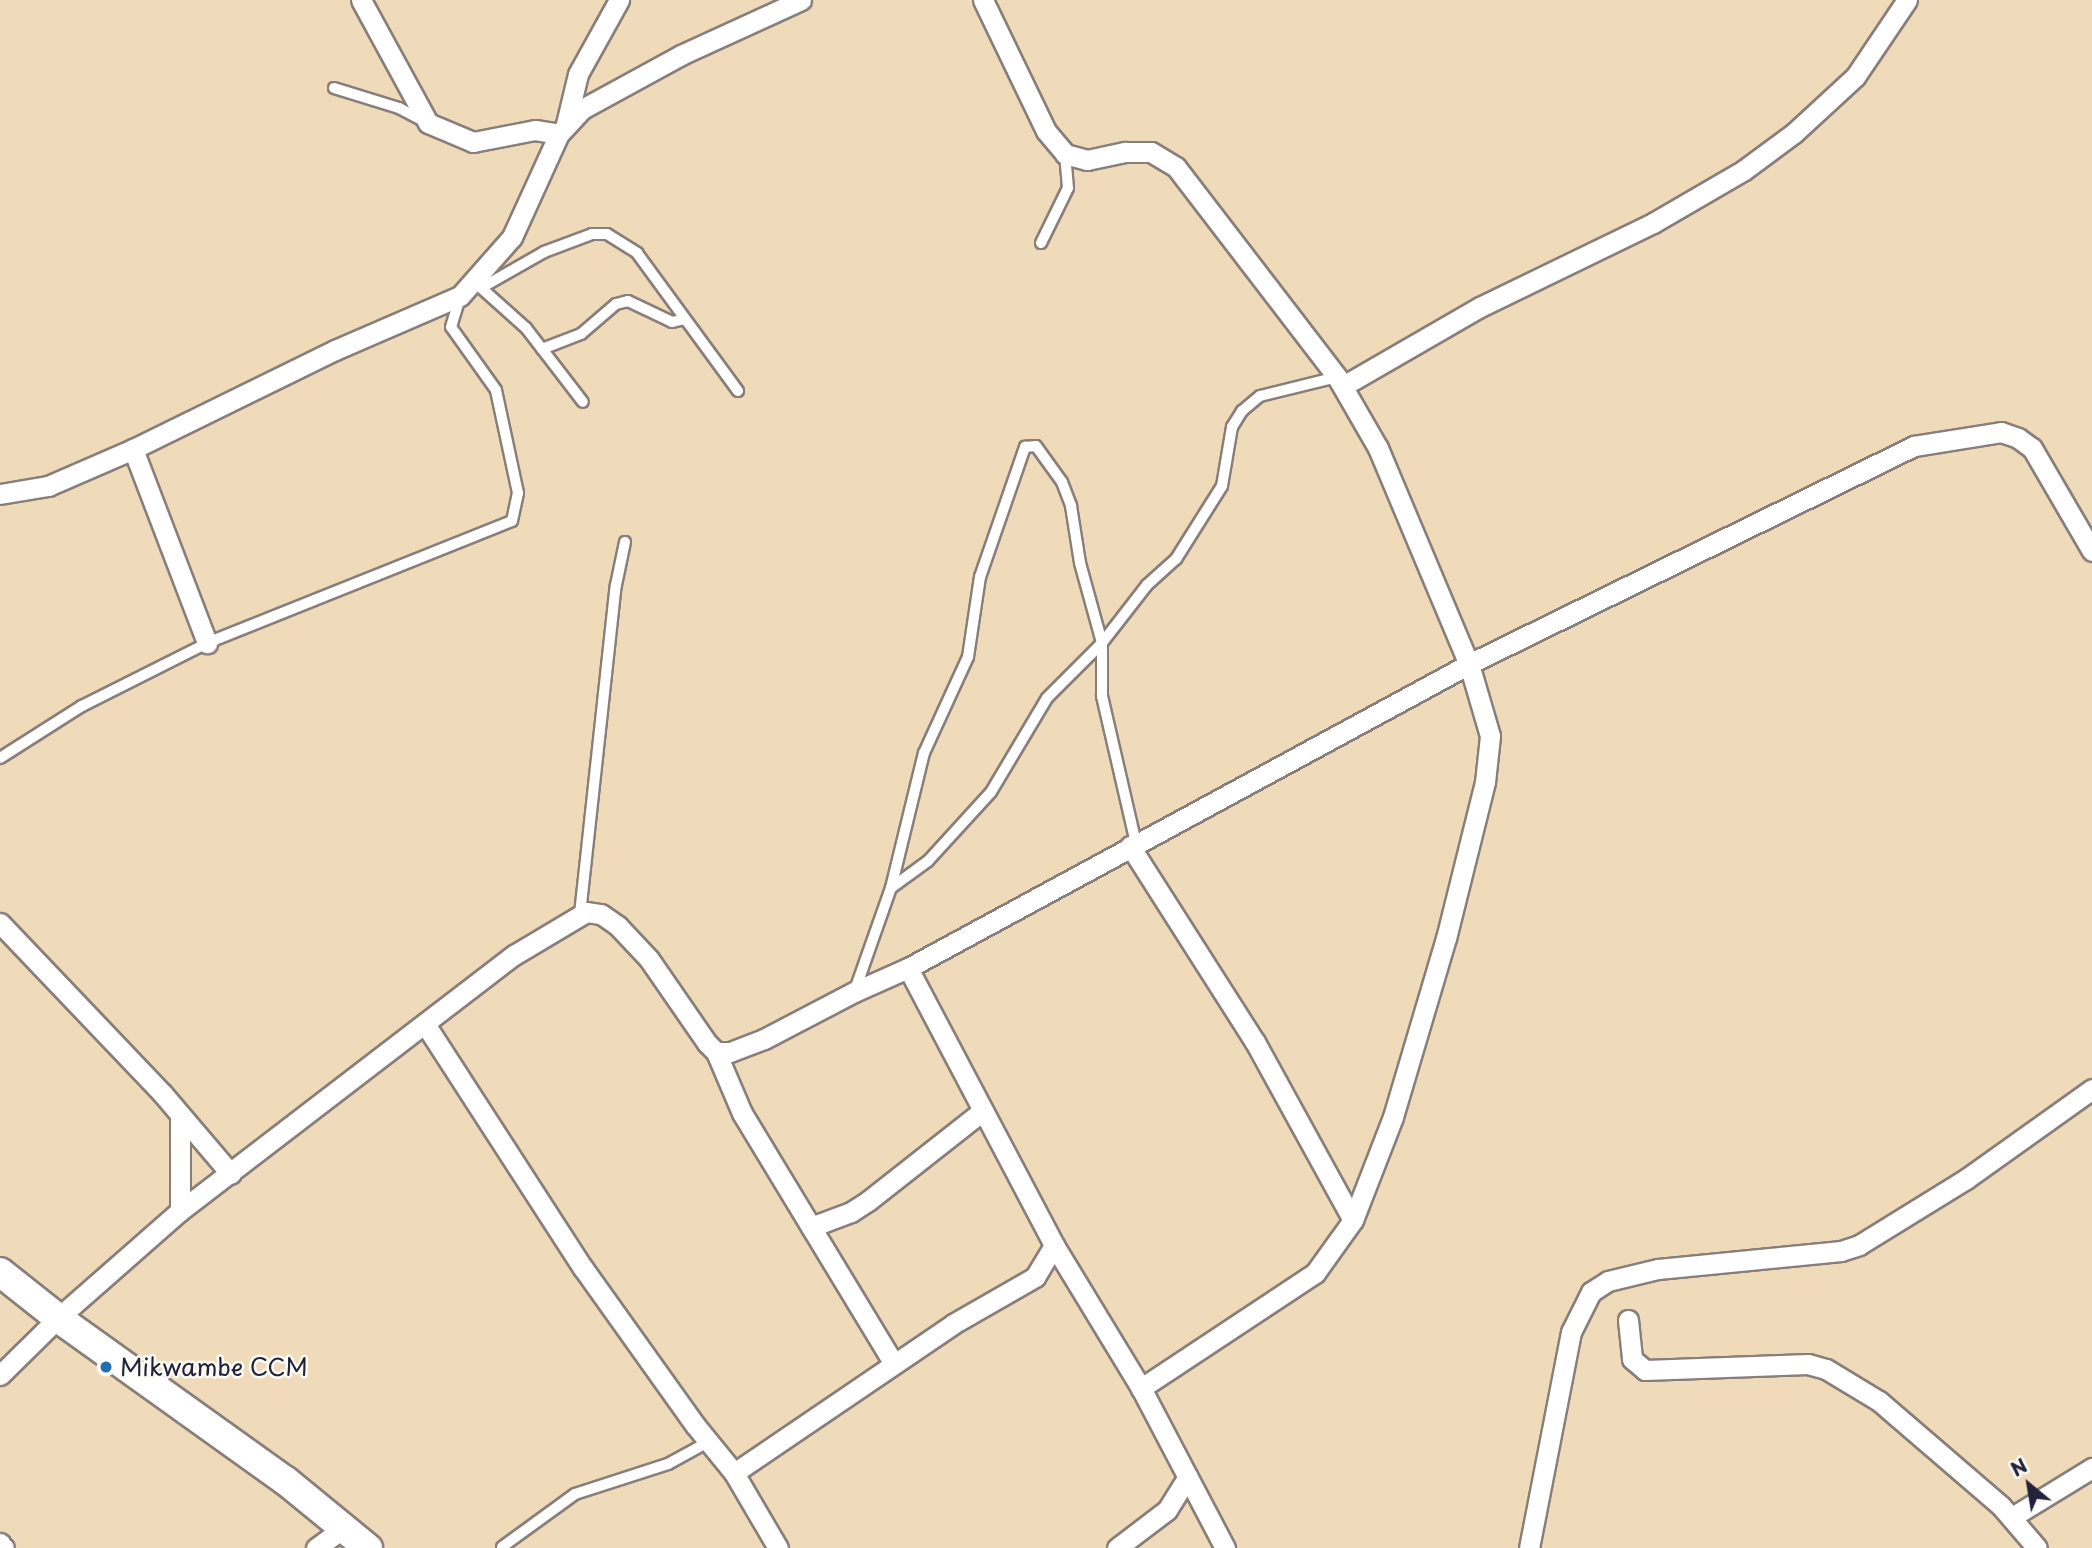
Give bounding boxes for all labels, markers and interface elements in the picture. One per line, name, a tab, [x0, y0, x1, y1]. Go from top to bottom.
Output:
place label: Mikwambe CCM	[120, 1353, 312, 1381]
marker: Mikwambe CCM	[98, 1359, 114, 1375]
north arrow	[1994, 1450, 2064, 1520]
text: N	[2005, 1451, 2032, 1483]

